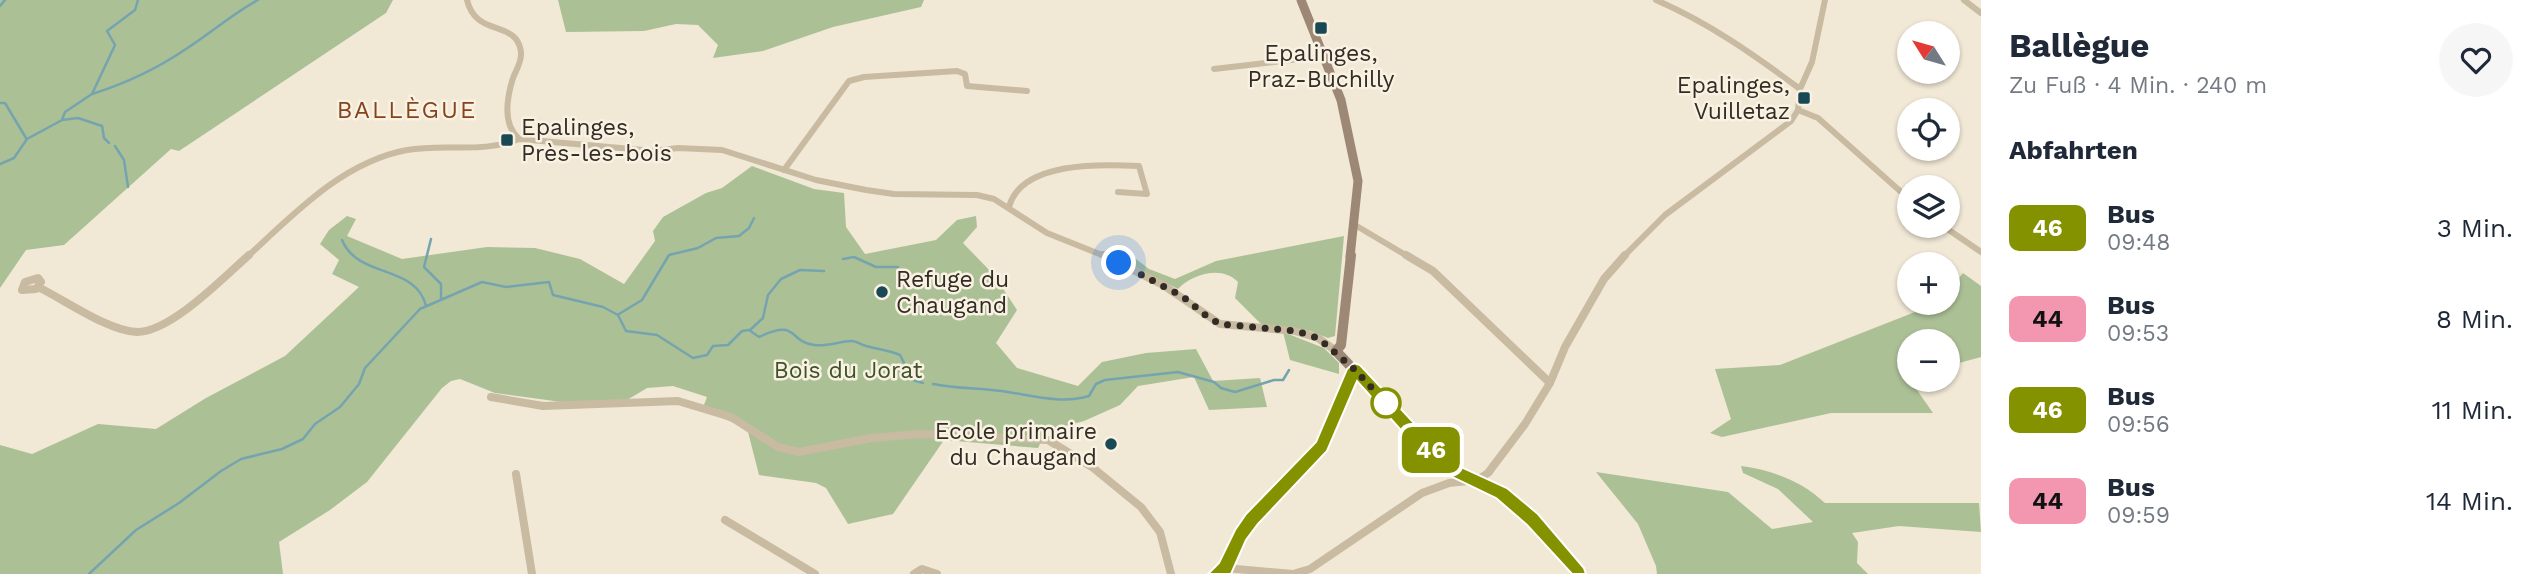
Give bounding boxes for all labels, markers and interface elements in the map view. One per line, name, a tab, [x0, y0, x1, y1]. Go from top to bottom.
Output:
marker: Epalinges, Praz-Buchilly	[1313, 20, 1329, 36]
north arrow	[1897, 21, 1960, 84]
map controls	[1897, 21, 1960, 392]
button: heart	[2439, 23, 2513, 97]
text: Ballègue	[2009, 26, 2149, 65]
place label: Epalinges, Praz-Buchilly	[1248, 40, 1395, 93]
place label: Epalinges, Vuilletaz	[1677, 72, 1790, 125]
text: Zu Fuß · 4 Min. · 240 m	[2009, 72, 2267, 99]
marker: Epalinges, Vuilletaz	[1796, 90, 1812, 106]
district label: BALLÈGUE	[337, 96, 477, 124]
button: locate	[1897, 98, 1960, 161]
place label: Epalinges, Près-les-bois	[521, 114, 672, 167]
marker: Epalinges, Près-les-bois	[499, 132, 515, 148]
text: Abfahrten	[2009, 135, 2138, 165]
button: layers	[1897, 175, 1960, 238]
text: Bus	[2107, 199, 2155, 229]
text: 3 Min.	[2437, 213, 2513, 243]
text: 46	[2032, 214, 2063, 242]
text: 09:48	[2107, 229, 2171, 256]
your location	[1101, 245, 1136, 280]
button: +	[1897, 252, 1960, 315]
place label: Refuge du Chaugand	[896, 266, 1009, 319]
marker: Refuge du Chaugand	[874, 284, 890, 300]
text: Bus	[2107, 290, 2155, 320]
text: 8 Min.	[2436, 304, 2513, 334]
text: 44	[2032, 305, 2063, 333]
text: 09:53	[2107, 320, 2169, 347]
button: −	[1897, 329, 1960, 392]
park label: Bois du Jorat	[774, 357, 923, 384]
text: Bus	[2107, 381, 2155, 411]
unlabelled marker	[1371, 388, 1401, 418]
text: 11 Min.	[2432, 395, 2513, 425]
text: 46	[2032, 396, 2063, 424]
text: 09:56	[2107, 411, 2170, 438]
place label: Ecole primaire du Chaugand	[935, 418, 1097, 471]
line badge: 46	[1400, 427, 1462, 473]
marker: Ecole primaire du Chaugand	[1103, 436, 1119, 452]
text: 46	[1416, 436, 1446, 464]
text: Bus	[2107, 472, 2155, 502]
text: 14 Min.	[2426, 486, 2513, 516]
text: 44	[2032, 487, 2063, 515]
text: 09:59	[2107, 502, 2170, 529]

